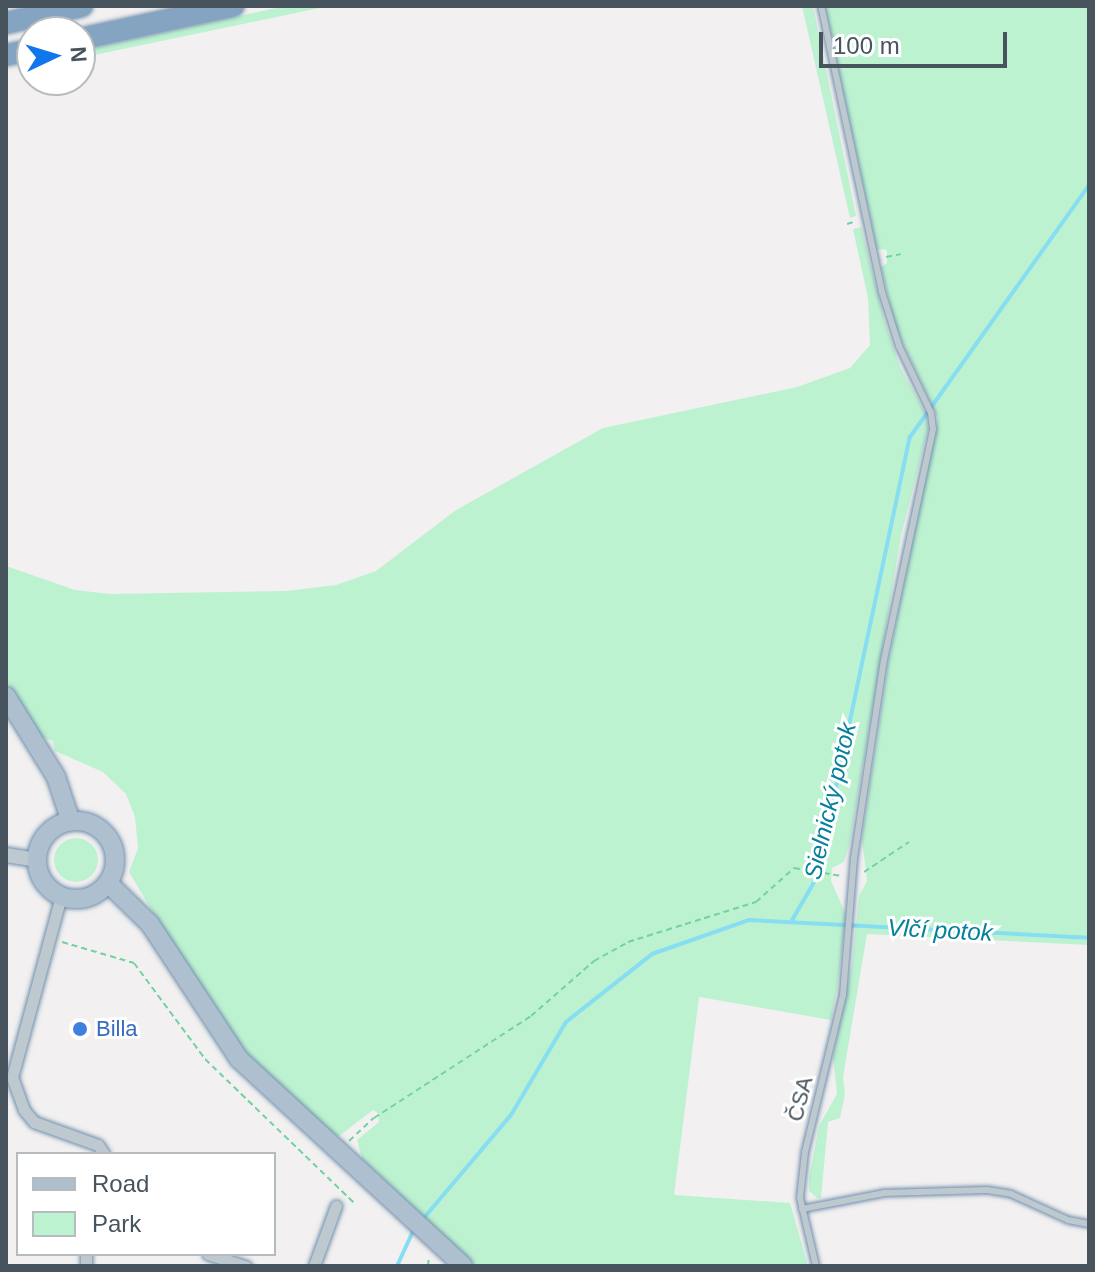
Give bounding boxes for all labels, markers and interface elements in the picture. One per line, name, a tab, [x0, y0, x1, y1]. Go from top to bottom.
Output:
north arrow	[16, 16, 96, 96]
scale bar	[823, 16, 1011, 66]
text: 100 m	[833, 32, 900, 59]
text: N	[65, 46, 91, 63]
water label: Sielnický potok	[798, 720, 862, 882]
water label: Vlčí potok	[887, 913, 993, 947]
place label: Billa	[96, 1016, 138, 1042]
marker: Billa	[71, 1020, 89, 1038]
street label: ČSA	[782, 1074, 818, 1124]
legend	[16, 1152, 276, 1256]
text: Road	[92, 1170, 149, 1197]
text: Park	[92, 1210, 141, 1237]

